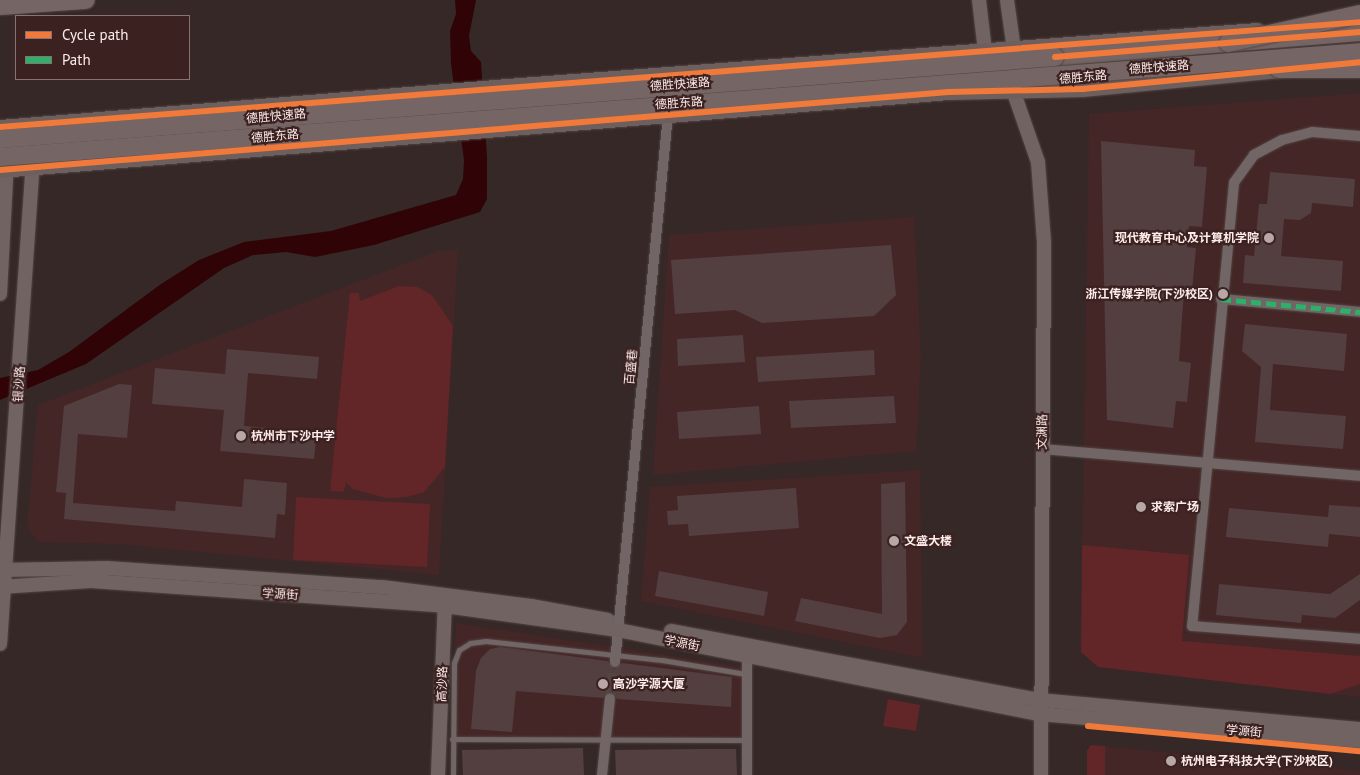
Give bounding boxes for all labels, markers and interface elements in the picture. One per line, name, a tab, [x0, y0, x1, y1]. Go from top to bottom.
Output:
legend	[15, 15, 190, 80]
text: Cycle path	[62, 25, 128, 44]
text: Path	[62, 50, 91, 69]
street label: 德胜快速路	[1129, 58, 1189, 76]
street label: 德胜东路	[1058, 68, 1108, 86]
street label: 德胜快速路	[650, 75, 710, 93]
street label: 德胜东路	[655, 94, 703, 112]
street label: 德胜快速路	[245, 106, 307, 126]
street label: 德胜东路	[250, 127, 300, 145]
place label: 现代教育中心及计算机学院	[1115, 231, 1259, 245]
marker: 现代教育中心及计算机学院	[1263, 232, 1275, 244]
place label: 浙江传媒学院(下沙校区)	[1085, 287, 1213, 301]
marker: 浙江传媒学院(下沙校区)	[1217, 288, 1229, 300]
street label: 百盛巷	[622, 348, 640, 386]
street label: 银沙路	[11, 366, 27, 402]
street label: 文渊路	[1034, 414, 1050, 450]
place label: 杭州市下沙中学	[251, 429, 335, 443]
marker: 杭州市下沙中学	[235, 430, 247, 442]
place label: 求索广场	[1151, 500, 1199, 514]
marker: 求索广场	[1135, 501, 1147, 513]
place label: 文盛大楼	[904, 534, 952, 548]
marker: 文盛大楼	[888, 535, 900, 547]
street label: 学源街	[262, 586, 298, 602]
street label: 学源街	[663, 632, 701, 654]
street label: 高沙路	[434, 666, 450, 702]
place label: 高沙学源大厦	[613, 677, 685, 691]
marker: 高沙学源大厦	[597, 678, 609, 690]
street label: 学源街	[1225, 722, 1263, 740]
place label: 杭州电子科技大学(下沙校区)	[1181, 754, 1333, 768]
marker: 杭州电子科技大学(下沙校区)	[1165, 755, 1177, 767]

